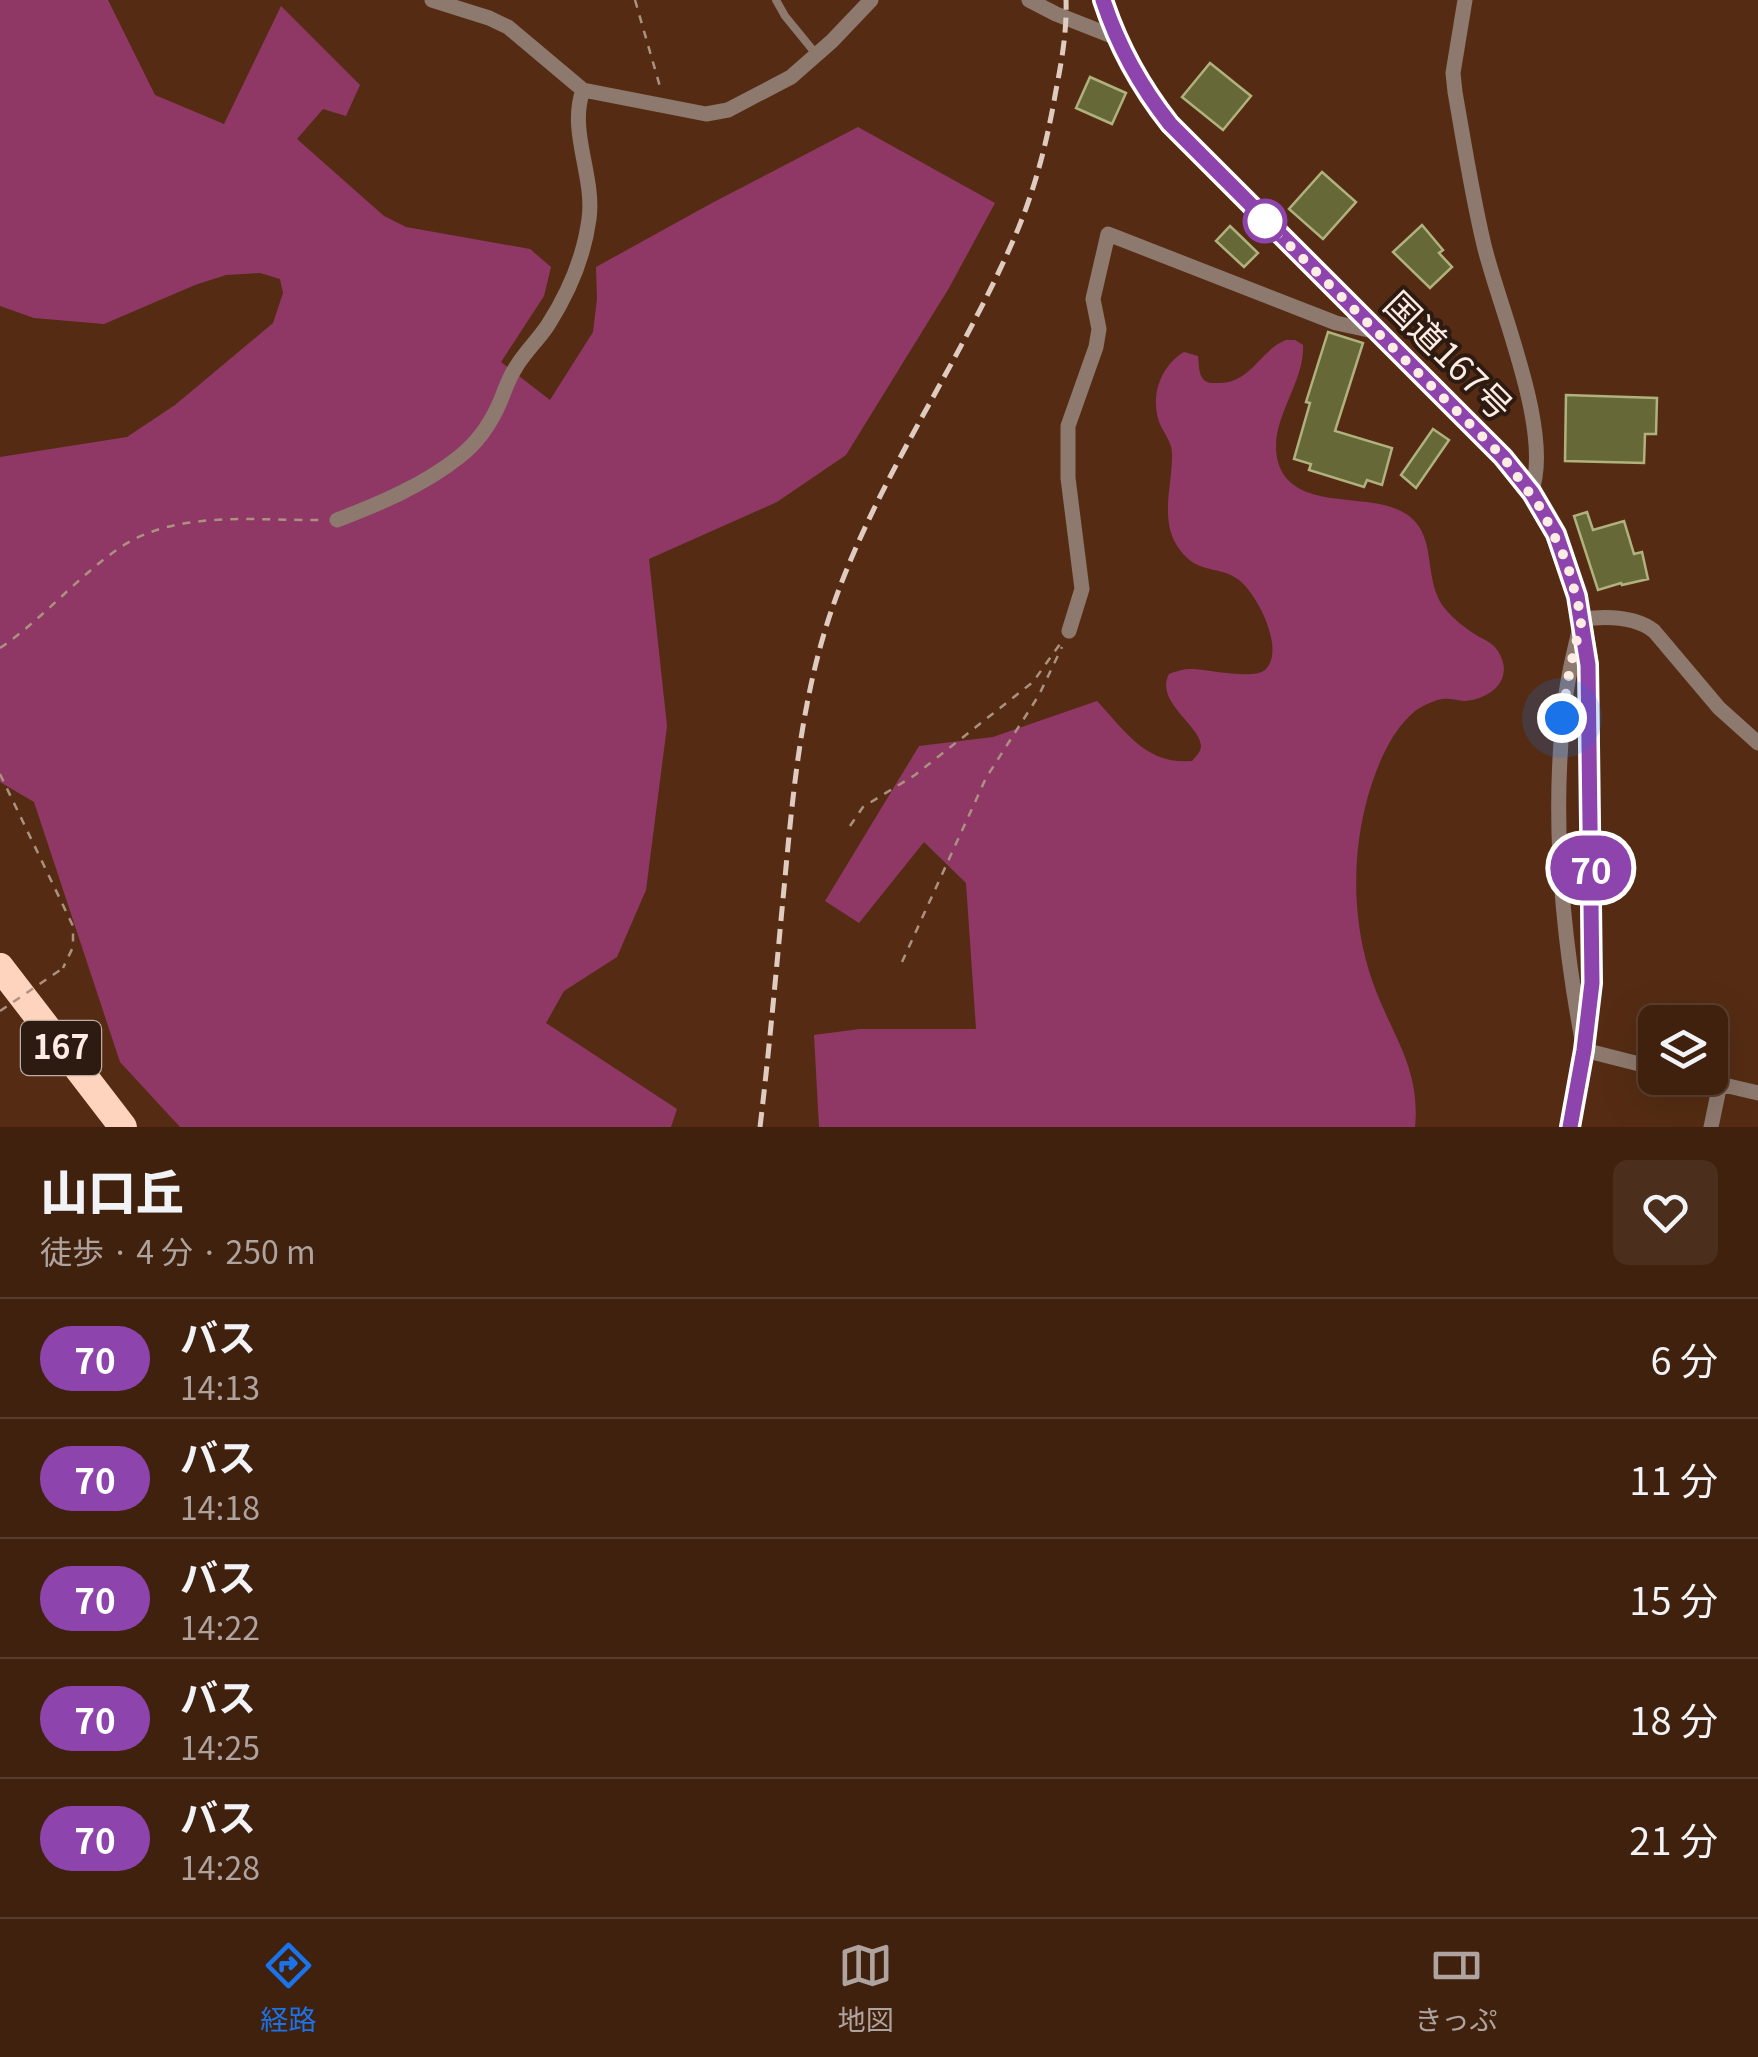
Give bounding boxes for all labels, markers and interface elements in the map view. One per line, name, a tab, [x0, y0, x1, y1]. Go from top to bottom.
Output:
unlabelled marker	[1244, 200, 1286, 242]
street label: 国道167号	[1375, 278, 1526, 429]
your location	[1537, 693, 1587, 743]
line badge: 70	[1546, 836, 1636, 900]
text: 70	[1570, 843, 1612, 894]
map controls	[1638, 1005, 1728, 1095]
button: layers	[1638, 1005, 1728, 1095]
road number: 167	[21, 1021, 101, 1075]
text: 山口丘	[40, 1154, 184, 1224]
button: heart	[1613, 1160, 1718, 1265]
text: 徒歩 · 4 分 · 250 m	[40, 1227, 316, 1273]
text: バス	[180, 1308, 256, 1363]
text: 6 分	[1650, 1331, 1718, 1386]
text: 70	[74, 1333, 116, 1384]
text: 14:13	[180, 1363, 260, 1409]
text: バス	[180, 1428, 256, 1483]
text: 11 分	[1629, 1451, 1718, 1506]
text: 70	[74, 1453, 116, 1504]
text: 14:18	[180, 1483, 260, 1529]
text: バス	[180, 1548, 256, 1603]
text: 15 分	[1629, 1571, 1718, 1626]
text: 70	[74, 1573, 116, 1624]
text: 14:22	[180, 1603, 260, 1649]
text: バス	[180, 1668, 256, 1723]
text: 18 分	[1629, 1691, 1718, 1746]
text: 70	[74, 1693, 116, 1744]
text: 14:25	[180, 1723, 260, 1769]
text: バス	[180, 1788, 256, 1843]
text: 21 分	[1629, 1811, 1718, 1866]
text: 70	[74, 1813, 116, 1864]
text: 14:28	[180, 1843, 260, 1889]
tab: 経路	[261, 1938, 317, 2038]
tab: 地図	[838, 1938, 894, 2038]
tab: きっぷ	[1415, 1938, 1497, 2038]

